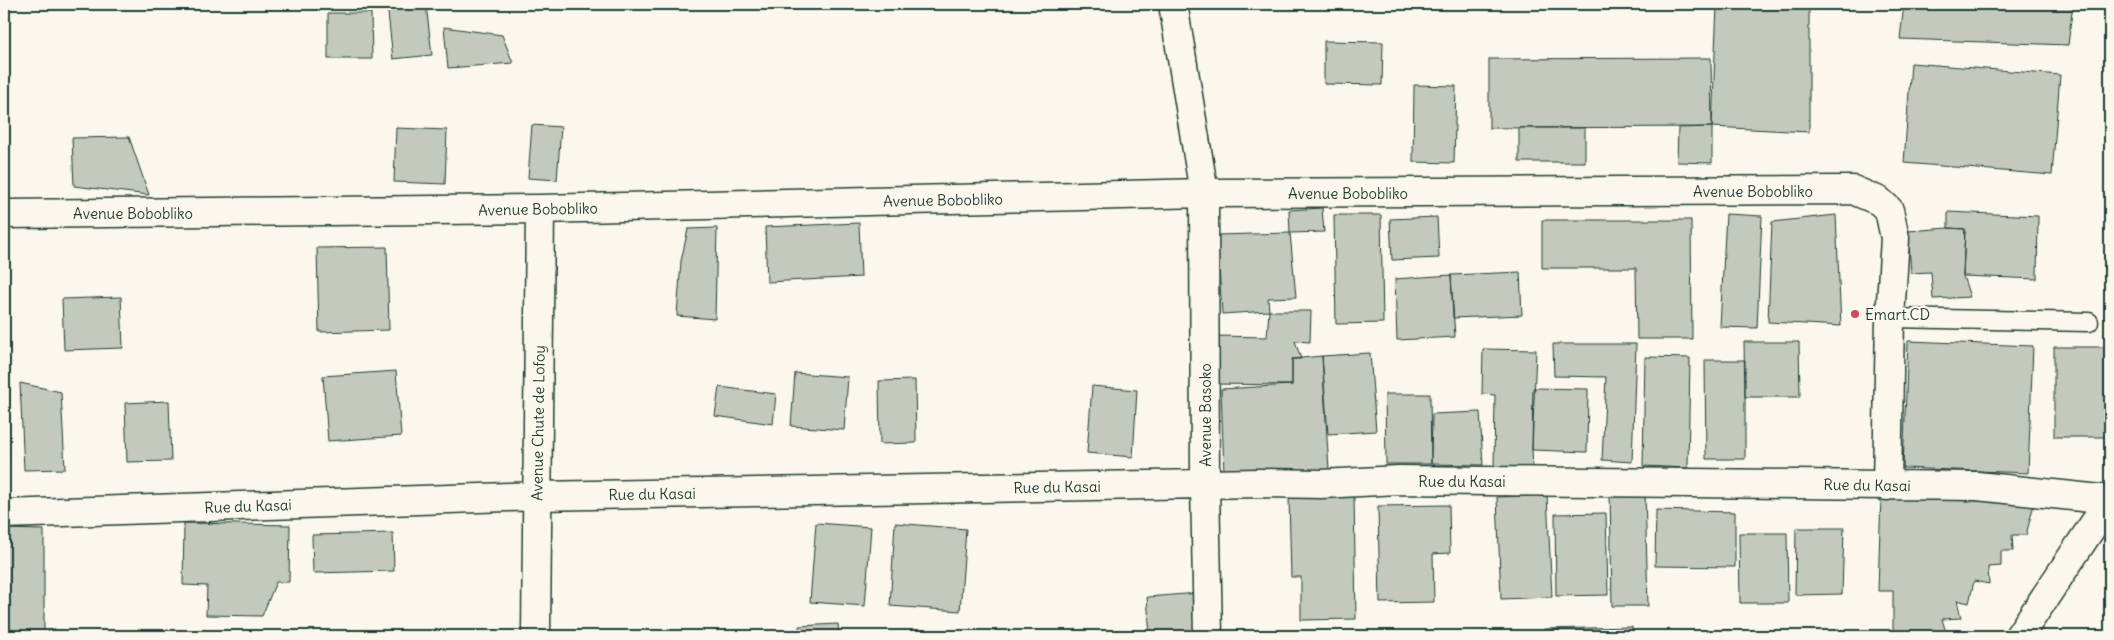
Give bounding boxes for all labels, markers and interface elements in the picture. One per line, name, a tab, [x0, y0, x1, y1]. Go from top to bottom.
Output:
street label: Avenue Bobobliko	[1693, 182, 1813, 201]
street label: Avenue Bobobliko	[1288, 184, 1408, 203]
street label: Avenue Bobobliko	[883, 189, 1003, 211]
street label: Avenue Bobobliko	[478, 198, 598, 220]
street label: Avenue Bobobliko	[73, 204, 193, 223]
place label: Emart.CD	[1865, 305, 1930, 324]
marker: Emart.CD	[1849, 308, 1861, 320]
street label: Avenue Chute de Lofoy	[527, 345, 549, 501]
street label: Avenue Basoko	[1196, 363, 1215, 467]
street label: Rue du Kasai	[1418, 472, 1506, 491]
street label: Rue du Kasai	[1823, 475, 1911, 495]
street label: Rue du Kasai	[1013, 477, 1101, 497]
street label: Rue du Kasai	[608, 484, 696, 504]
street label: Rue du Kasai	[204, 495, 292, 517]

